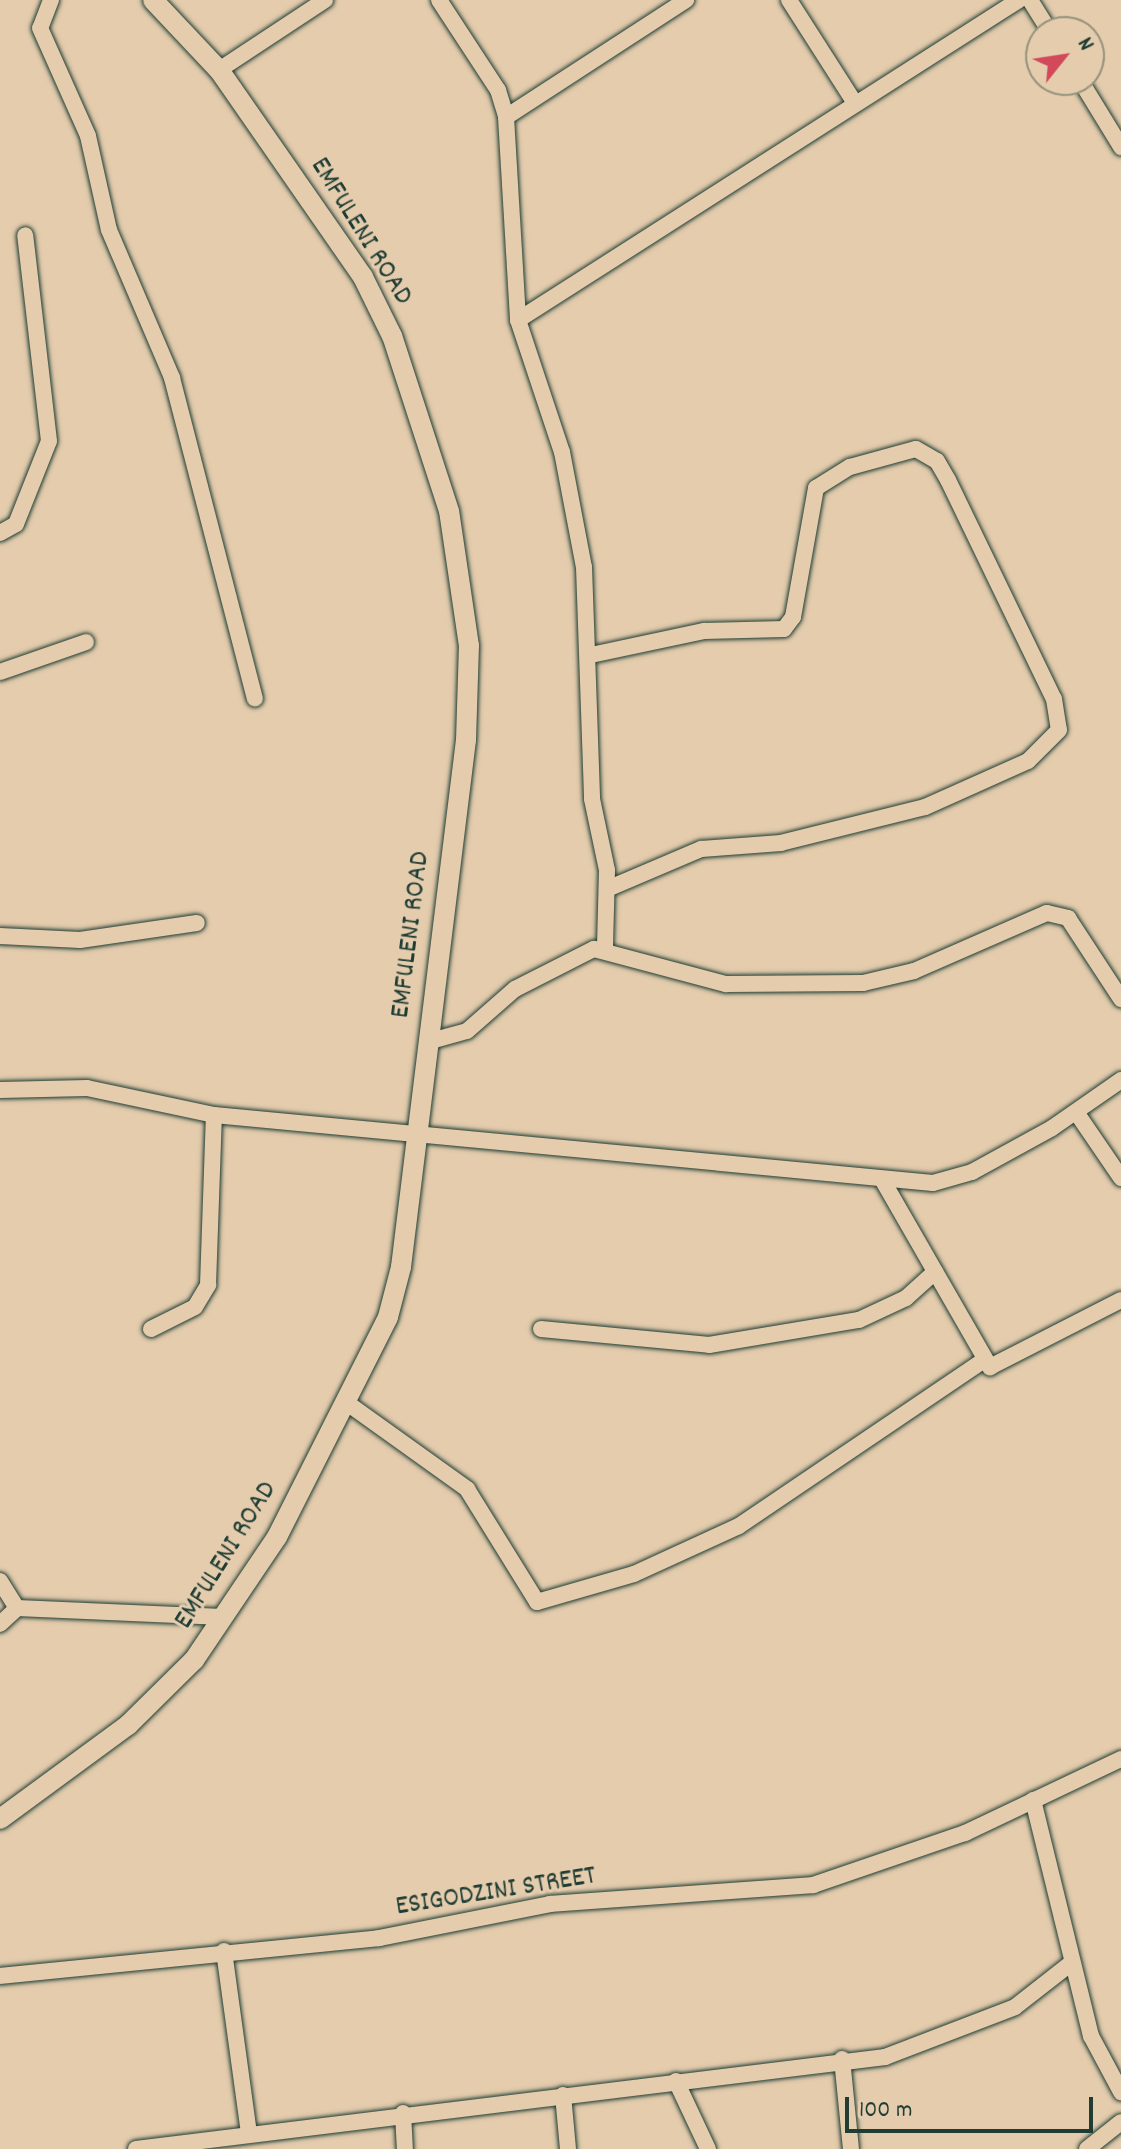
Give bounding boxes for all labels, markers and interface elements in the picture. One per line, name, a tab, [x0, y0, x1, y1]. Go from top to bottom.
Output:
north arrow	[1025, 16, 1105, 96]
text: N	[1068, 32, 1101, 57]
street label: EMFULENI ROAD	[301, 152, 419, 312]
street label: EMFULENI ROAD	[385, 850, 439, 1020]
street label: EMFULENI ROAD	[168, 1476, 286, 1636]
street label: ESIGODZINI STREET	[394, 1861, 598, 1925]
scale bar	[849, 2081, 1097, 2131]
text: 100 m	[859, 2094, 912, 2128]

